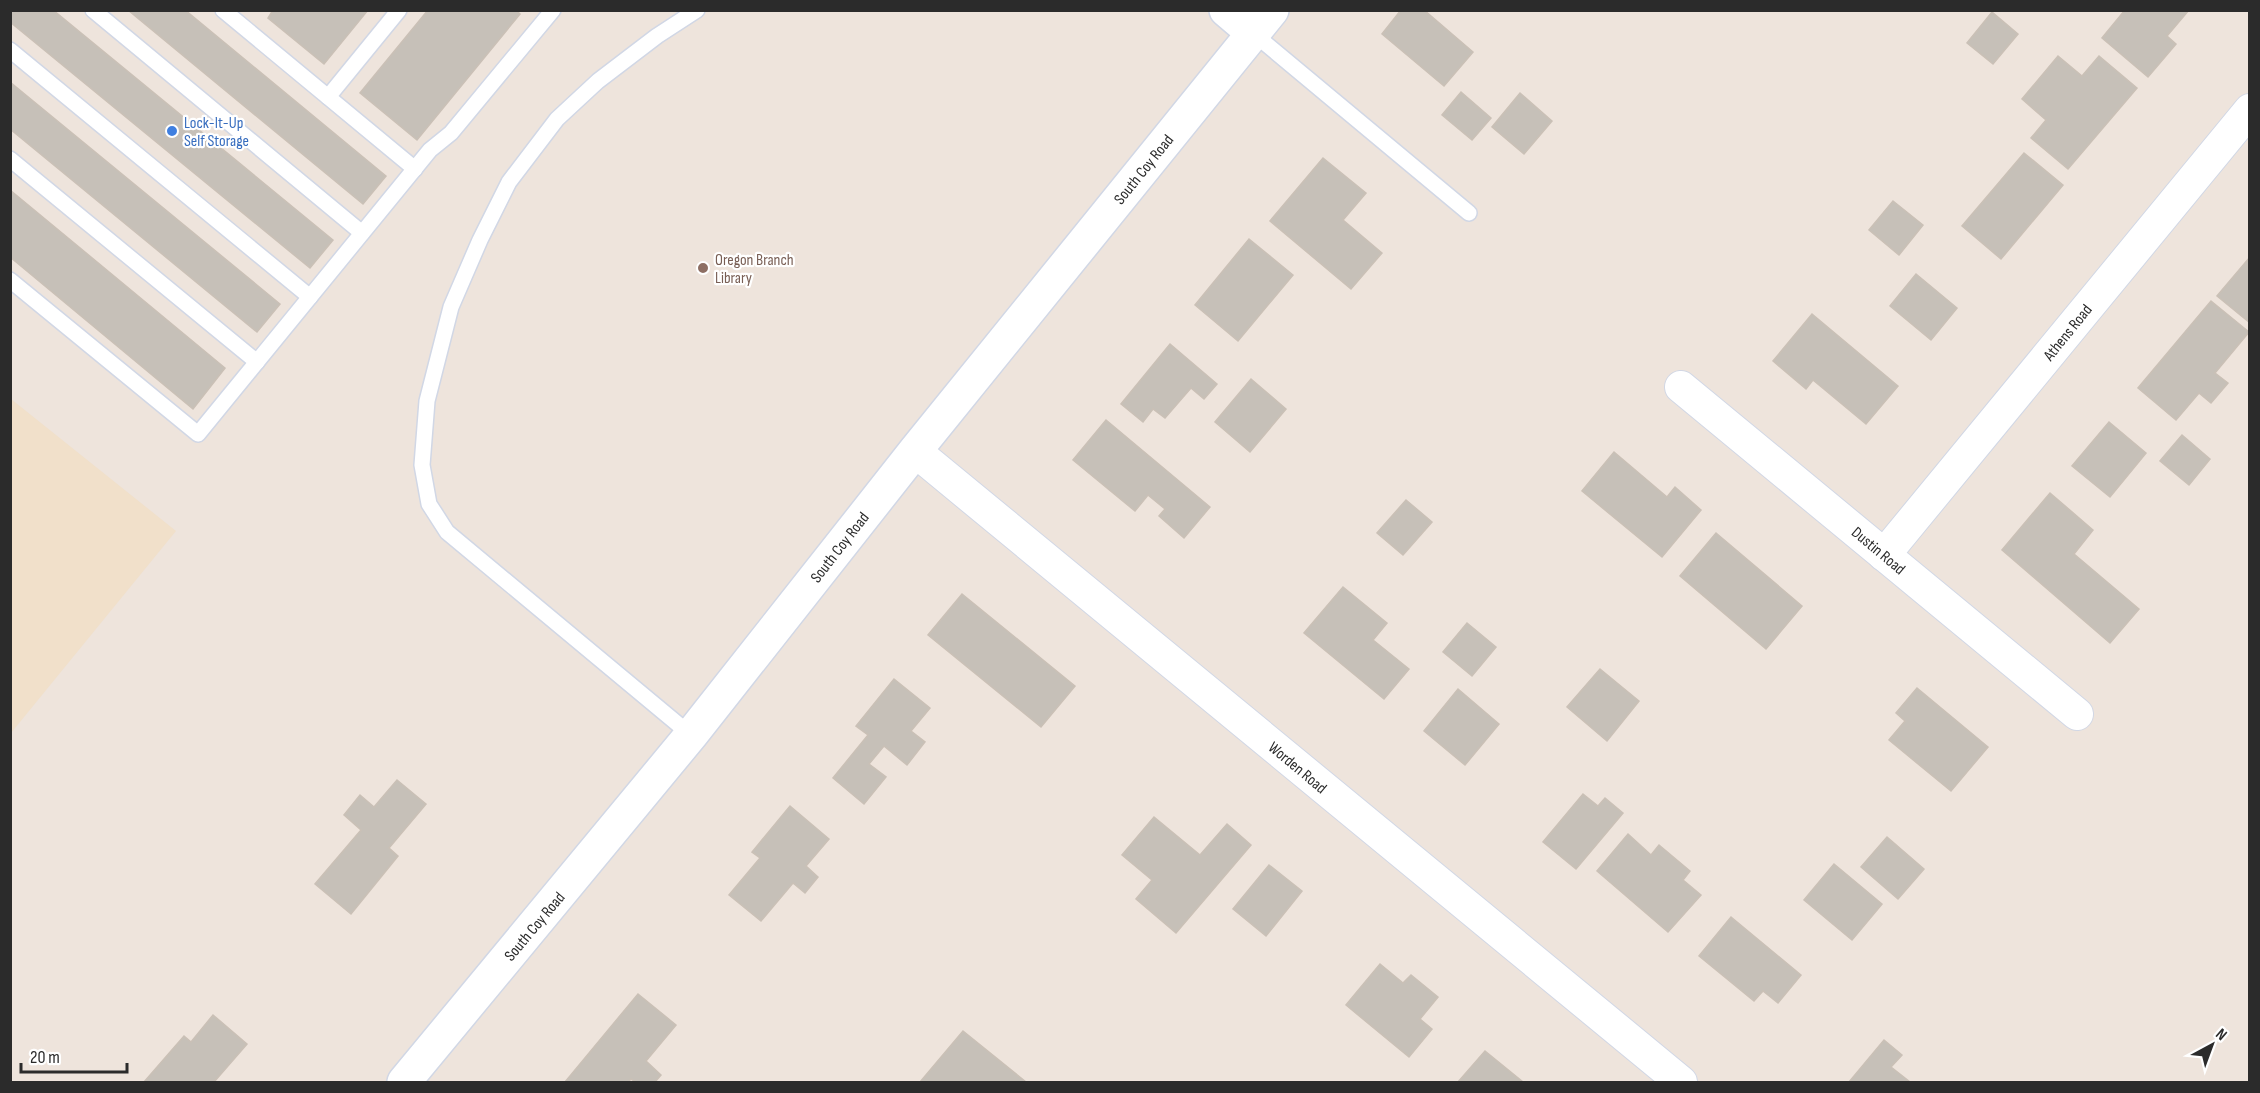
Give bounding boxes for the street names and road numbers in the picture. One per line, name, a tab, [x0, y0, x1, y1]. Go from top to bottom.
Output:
street label: South Coy Road	[1110, 131, 1178, 209]
street label: Athens Road	[2039, 301, 2097, 366]
street label: South Coy Road	[807, 509, 874, 587]
street label: Dustin Road	[1847, 523, 1909, 579]
street label: Worden Road	[1264, 738, 1330, 798]
street label: South Coy Road	[501, 889, 569, 965]

